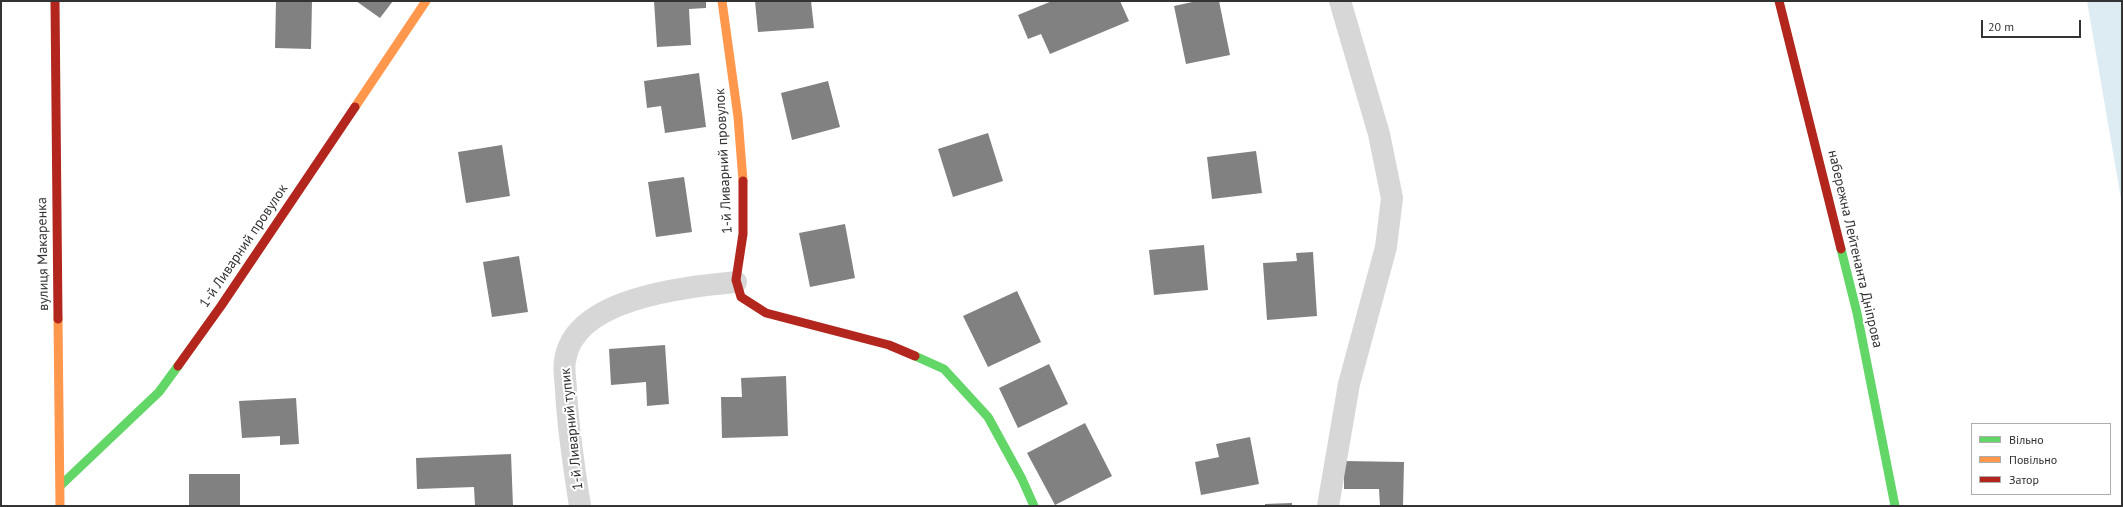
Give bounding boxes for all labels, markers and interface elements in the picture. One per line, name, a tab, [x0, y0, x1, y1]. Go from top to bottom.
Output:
scale bar	[1983, 12, 2083, 38]
text: 20 m	[1988, 19, 2014, 34]
street label: 1-й Ливарний провулок	[712, 88, 736, 234]
street label: набережна Лейтенанта Дніпрова	[1824, 148, 1886, 350]
street label: 1-й Ливарний провулок	[196, 181, 292, 311]
street label: вулиця Макаренка	[34, 197, 52, 311]
street label: 1-й Ливарний тупик	[557, 367, 587, 491]
legend	[1971, 423, 2111, 495]
text: Вільно	[2009, 432, 2044, 447]
text: Повільно	[2009, 452, 2057, 467]
text: Затор	[2009, 472, 2039, 487]

